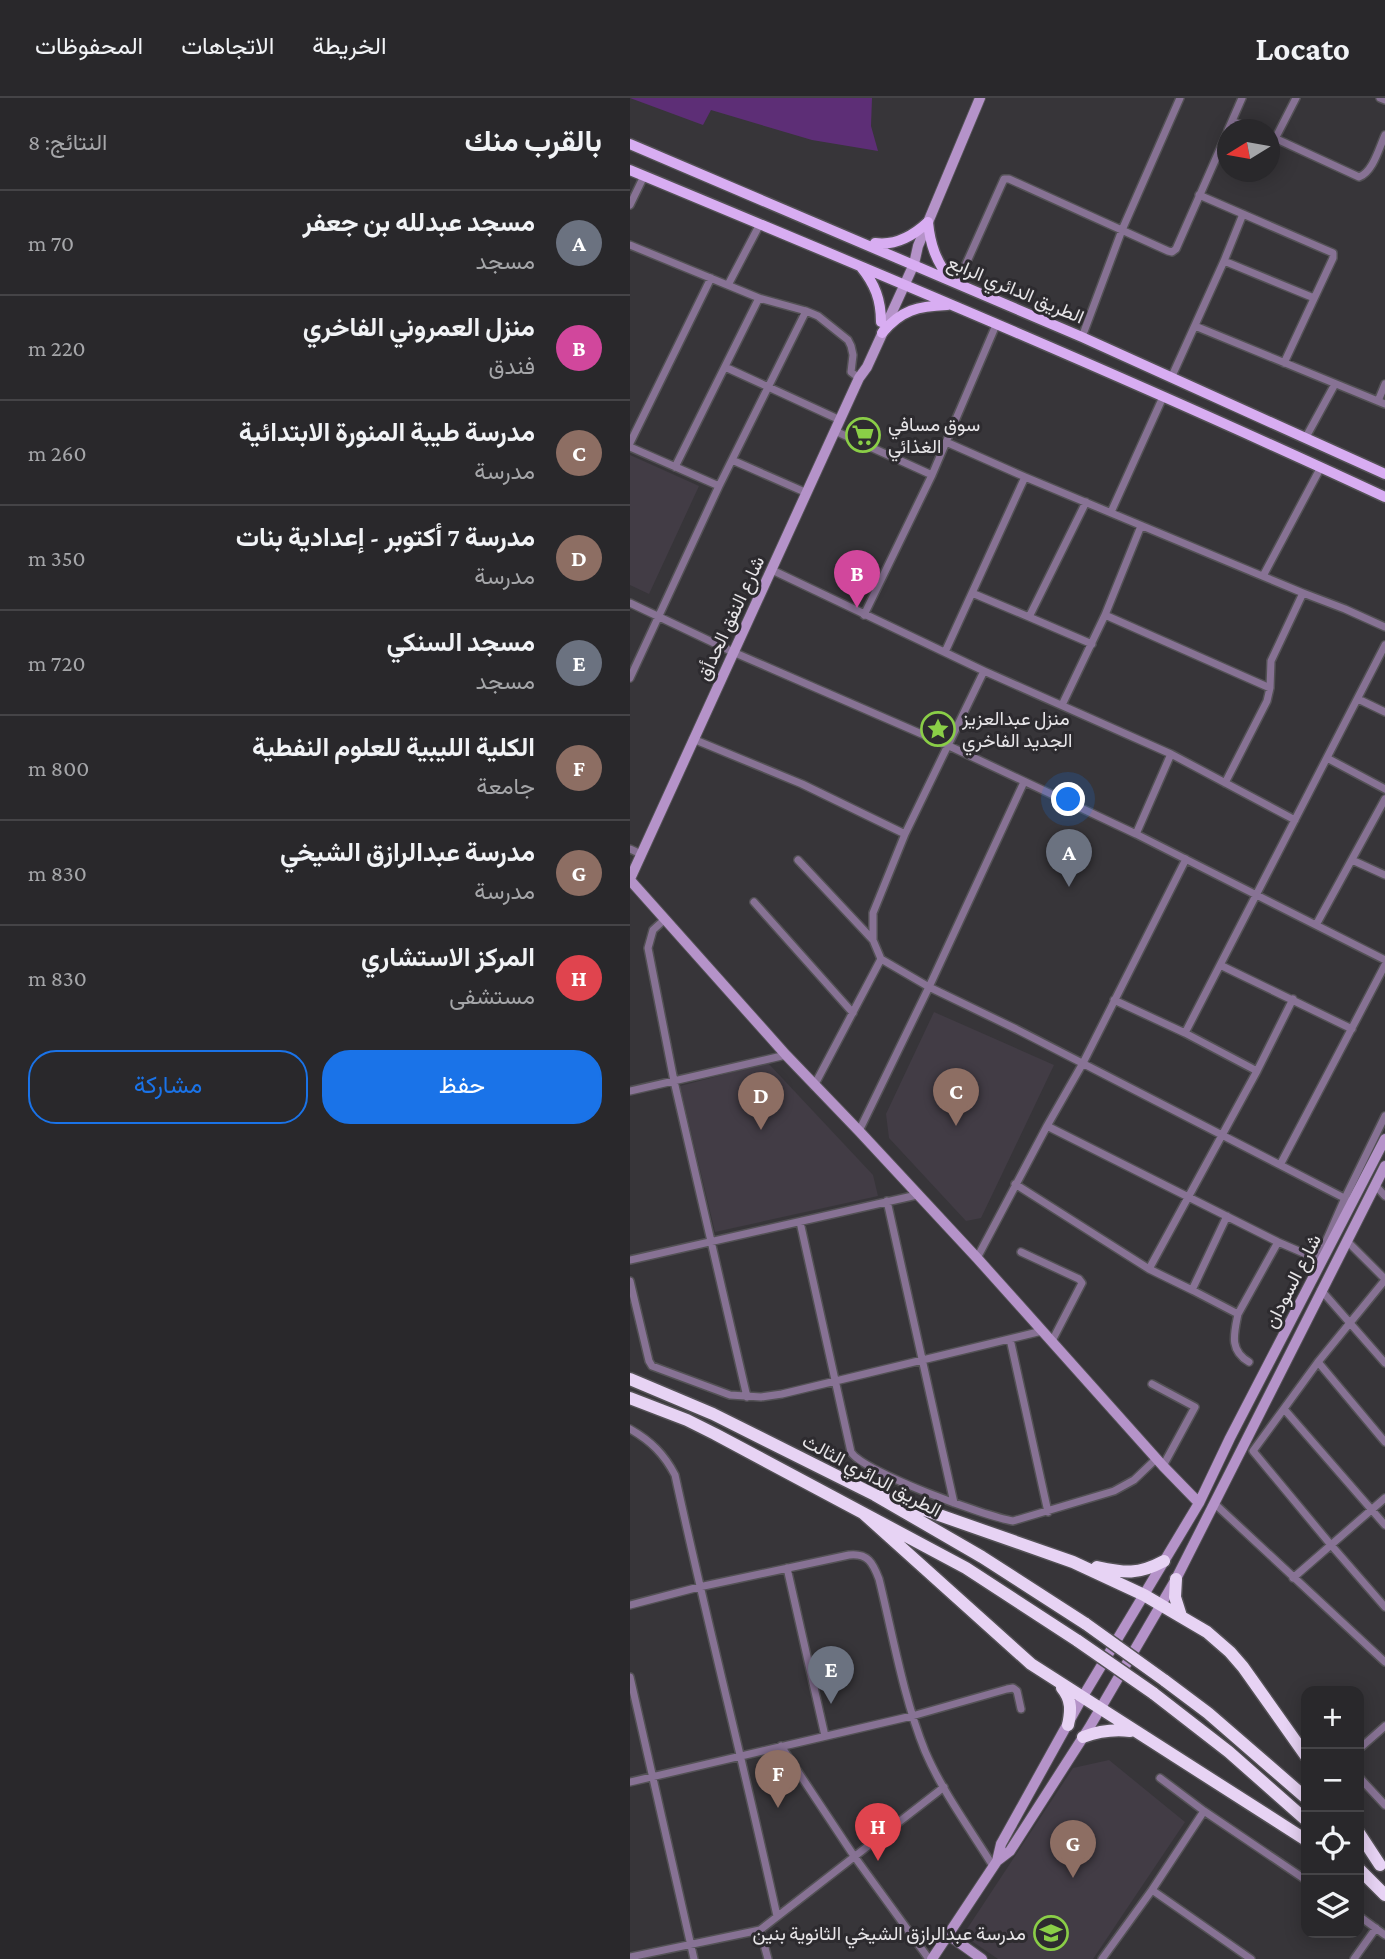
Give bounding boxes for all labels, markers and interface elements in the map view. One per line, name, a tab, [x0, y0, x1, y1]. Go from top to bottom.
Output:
text: Locato	[1256, 30, 1350, 67]
text: المحفوظات	[35, 32, 143, 59]
text: الاتجاهات	[181, 32, 274, 59]
text: الخريطة	[312, 32, 387, 59]
north arrow	[1217, 119, 1280, 182]
text: بالقرب منك	[465, 124, 602, 157]
text: النتائج: 8	[28, 129, 107, 155]
text: مسجد عبدلله بن جعفر	[303, 208, 535, 237]
text: 70 m	[28, 230, 74, 256]
text: A	[572, 230, 586, 256]
text: مسجد	[475, 248, 535, 274]
street label: الطريق الدائري الرابع	[943, 251, 1087, 332]
text: منزل العمروني الفاخري	[303, 313, 535, 342]
text: 220 m	[28, 335, 86, 361]
text: B	[572, 335, 586, 361]
text: فندق	[489, 353, 535, 379]
place label: سوق مسافي الغذائي	[888, 414, 980, 462]
supermarket icon: سوق مسافي الغذائي	[844, 416, 882, 454]
text: مدرسة طيبة المنورة الابتدائية	[239, 418, 535, 447]
text: 260 m	[28, 440, 86, 466]
text: C	[572, 440, 586, 466]
text: مدرسة	[474, 458, 535, 484]
text: مدرسة 7 أكتوبر - إعدادية بنات	[236, 523, 535, 552]
text: 350 m	[28, 545, 86, 571]
text: D	[571, 545, 587, 571]
pin: B	[834, 550, 880, 608]
street label: شارع النفق الحدأق	[692, 553, 770, 685]
text: مدرسة	[474, 563, 535, 589]
text: مسجد السنكي	[386, 628, 535, 657]
text: 720 m	[28, 650, 85, 676]
text: E	[572, 650, 586, 676]
text: مسجد	[475, 668, 535, 694]
place label: منزل عبدالعزيز الجديد الفاخري	[961, 708, 1072, 756]
place icon: منزل عبدالعزيز الجديد الفاخري	[919, 710, 957, 748]
text: الكلية الليبية للعلوم النفطية	[252, 733, 535, 762]
text: 800 m	[28, 755, 89, 781]
text: F	[573, 755, 585, 781]
text: جامعة	[476, 773, 535, 799]
your location	[1051, 782, 1085, 816]
pin: A	[1046, 829, 1092, 887]
text: مدرسة عبدالرازق الشيخي	[280, 838, 535, 867]
text: 830 m	[28, 860, 87, 886]
text: G	[572, 860, 586, 886]
text: مدرسة	[474, 878, 535, 904]
text: المركز الاستشاري	[361, 943, 535, 972]
text: 830 m	[28, 965, 87, 991]
text: H	[571, 965, 587, 991]
text: مستشفى	[449, 983, 535, 1009]
button: مشاركة	[28, 1050, 308, 1124]
button: حفظ	[322, 1050, 602, 1124]
pin: C	[933, 1068, 979, 1126]
pin: D	[738, 1072, 784, 1130]
street label: شارع السودان	[1260, 1231, 1327, 1333]
street label: الطريق الدائري الثالث	[797, 1430, 945, 1525]
pin: E	[808, 1646, 854, 1704]
map controls	[1301, 1686, 1364, 1938]
button: +	[1301, 1686, 1364, 1749]
button: −	[1301, 1749, 1364, 1812]
pin: F	[755, 1750, 801, 1808]
pin: H	[855, 1803, 901, 1861]
button: locate	[1301, 1812, 1364, 1875]
pin: G	[1050, 1820, 1096, 1878]
button: layers	[1301, 1875, 1364, 1938]
school or university icon: مدرسة عبدالرازق الشيخي الثانوية بنين	[1032, 1914, 1070, 1952]
place label: مدرسة عبدالرازق الشيخي الثانوية بنين	[753, 1923, 1026, 1949]

